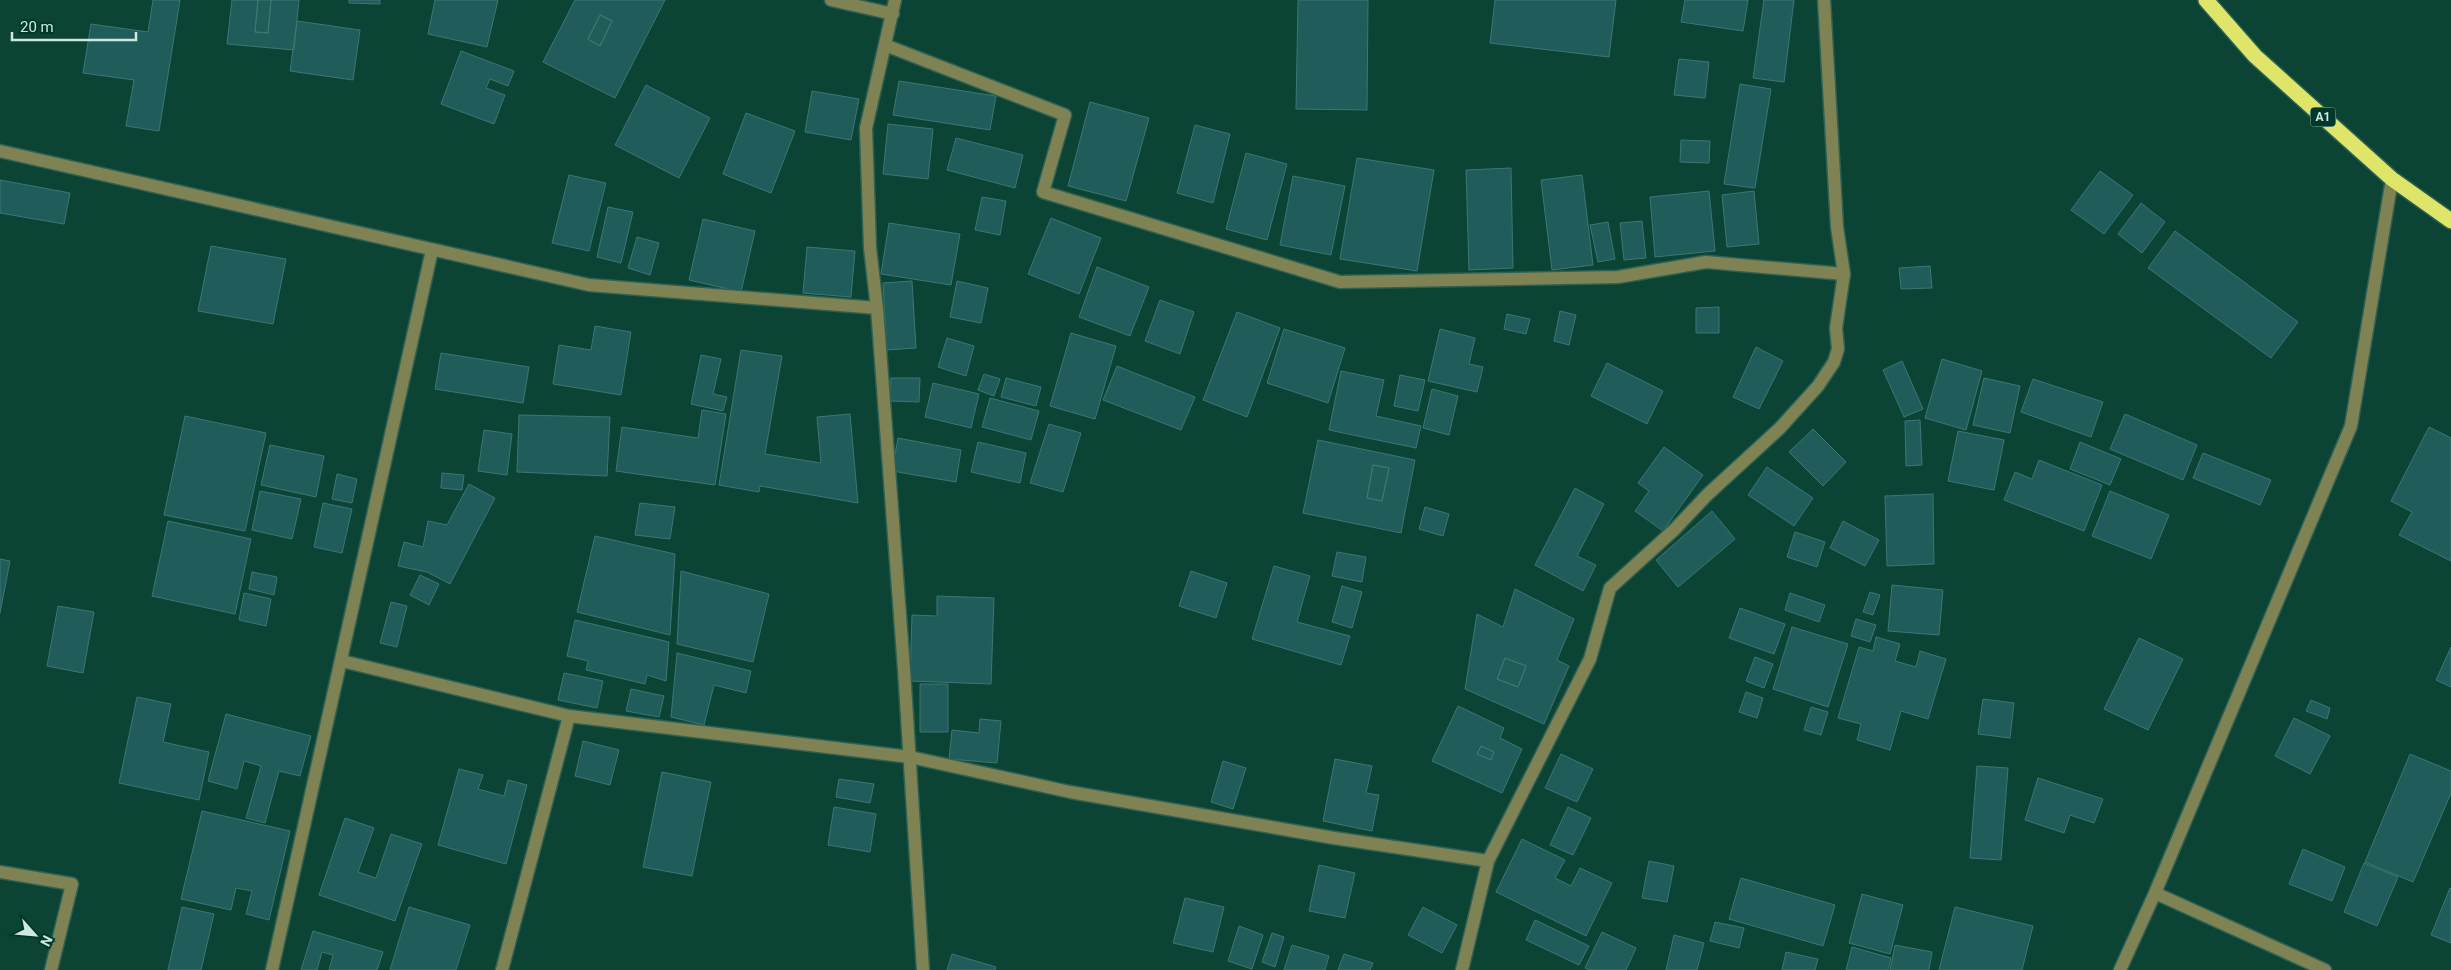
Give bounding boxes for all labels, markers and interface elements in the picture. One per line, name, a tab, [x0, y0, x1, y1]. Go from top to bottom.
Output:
scale bar	[12, 10, 136, 42]
text: 20 m	[20, 18, 54, 36]
road number: A1	[2310, 108, 2336, 126]
north arrow	[10, 910, 60, 960]
text: N	[37, 933, 56, 949]

